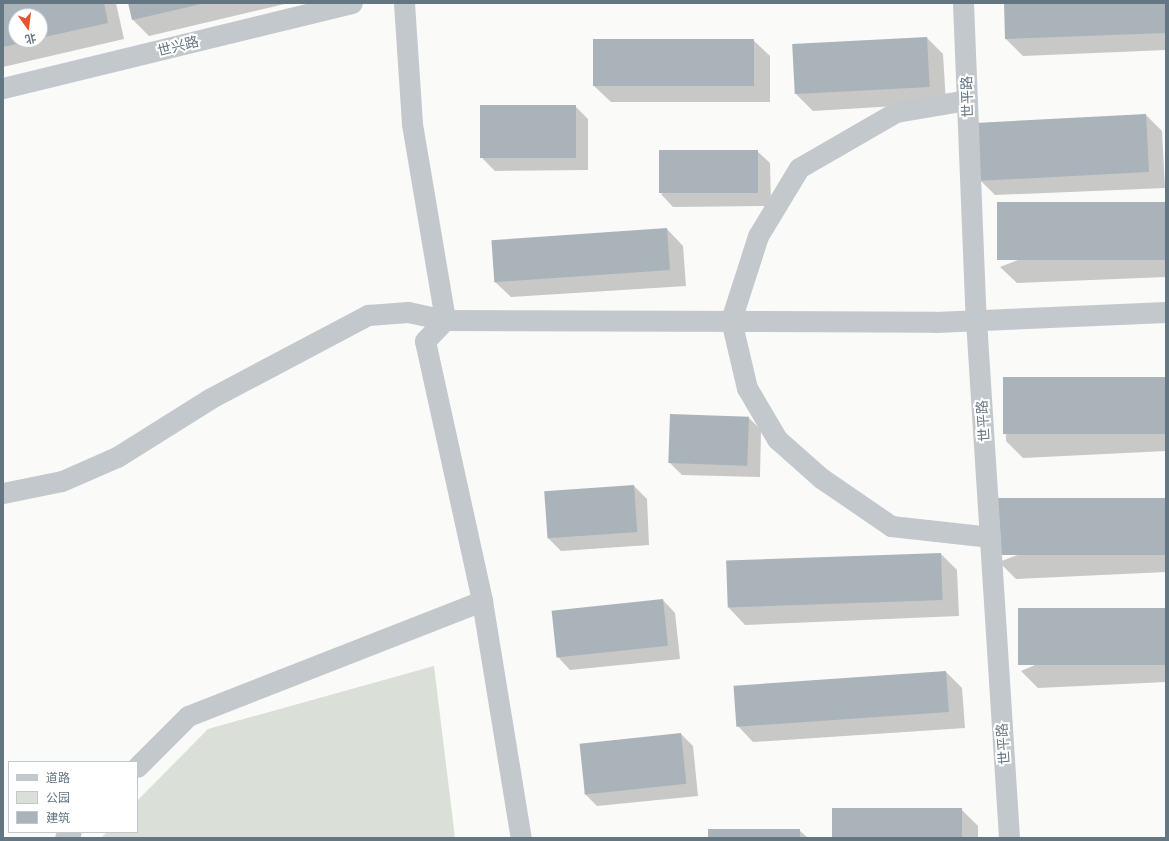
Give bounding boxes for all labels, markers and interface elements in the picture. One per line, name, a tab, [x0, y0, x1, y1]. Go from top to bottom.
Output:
north arrow	[8, 8, 48, 48]
text: 北	[23, 30, 38, 48]
street label: 世兴路	[156, 33, 200, 59]
street label: 世平路	[958, 76, 976, 118]
street label: 世平路	[973, 399, 993, 443]
street label: 世平路	[993, 722, 1013, 766]
legend	[8, 761, 138, 833]
text: 道路	[46, 769, 70, 787]
text: 公园	[46, 789, 70, 807]
text: 建筑	[46, 809, 70, 827]

